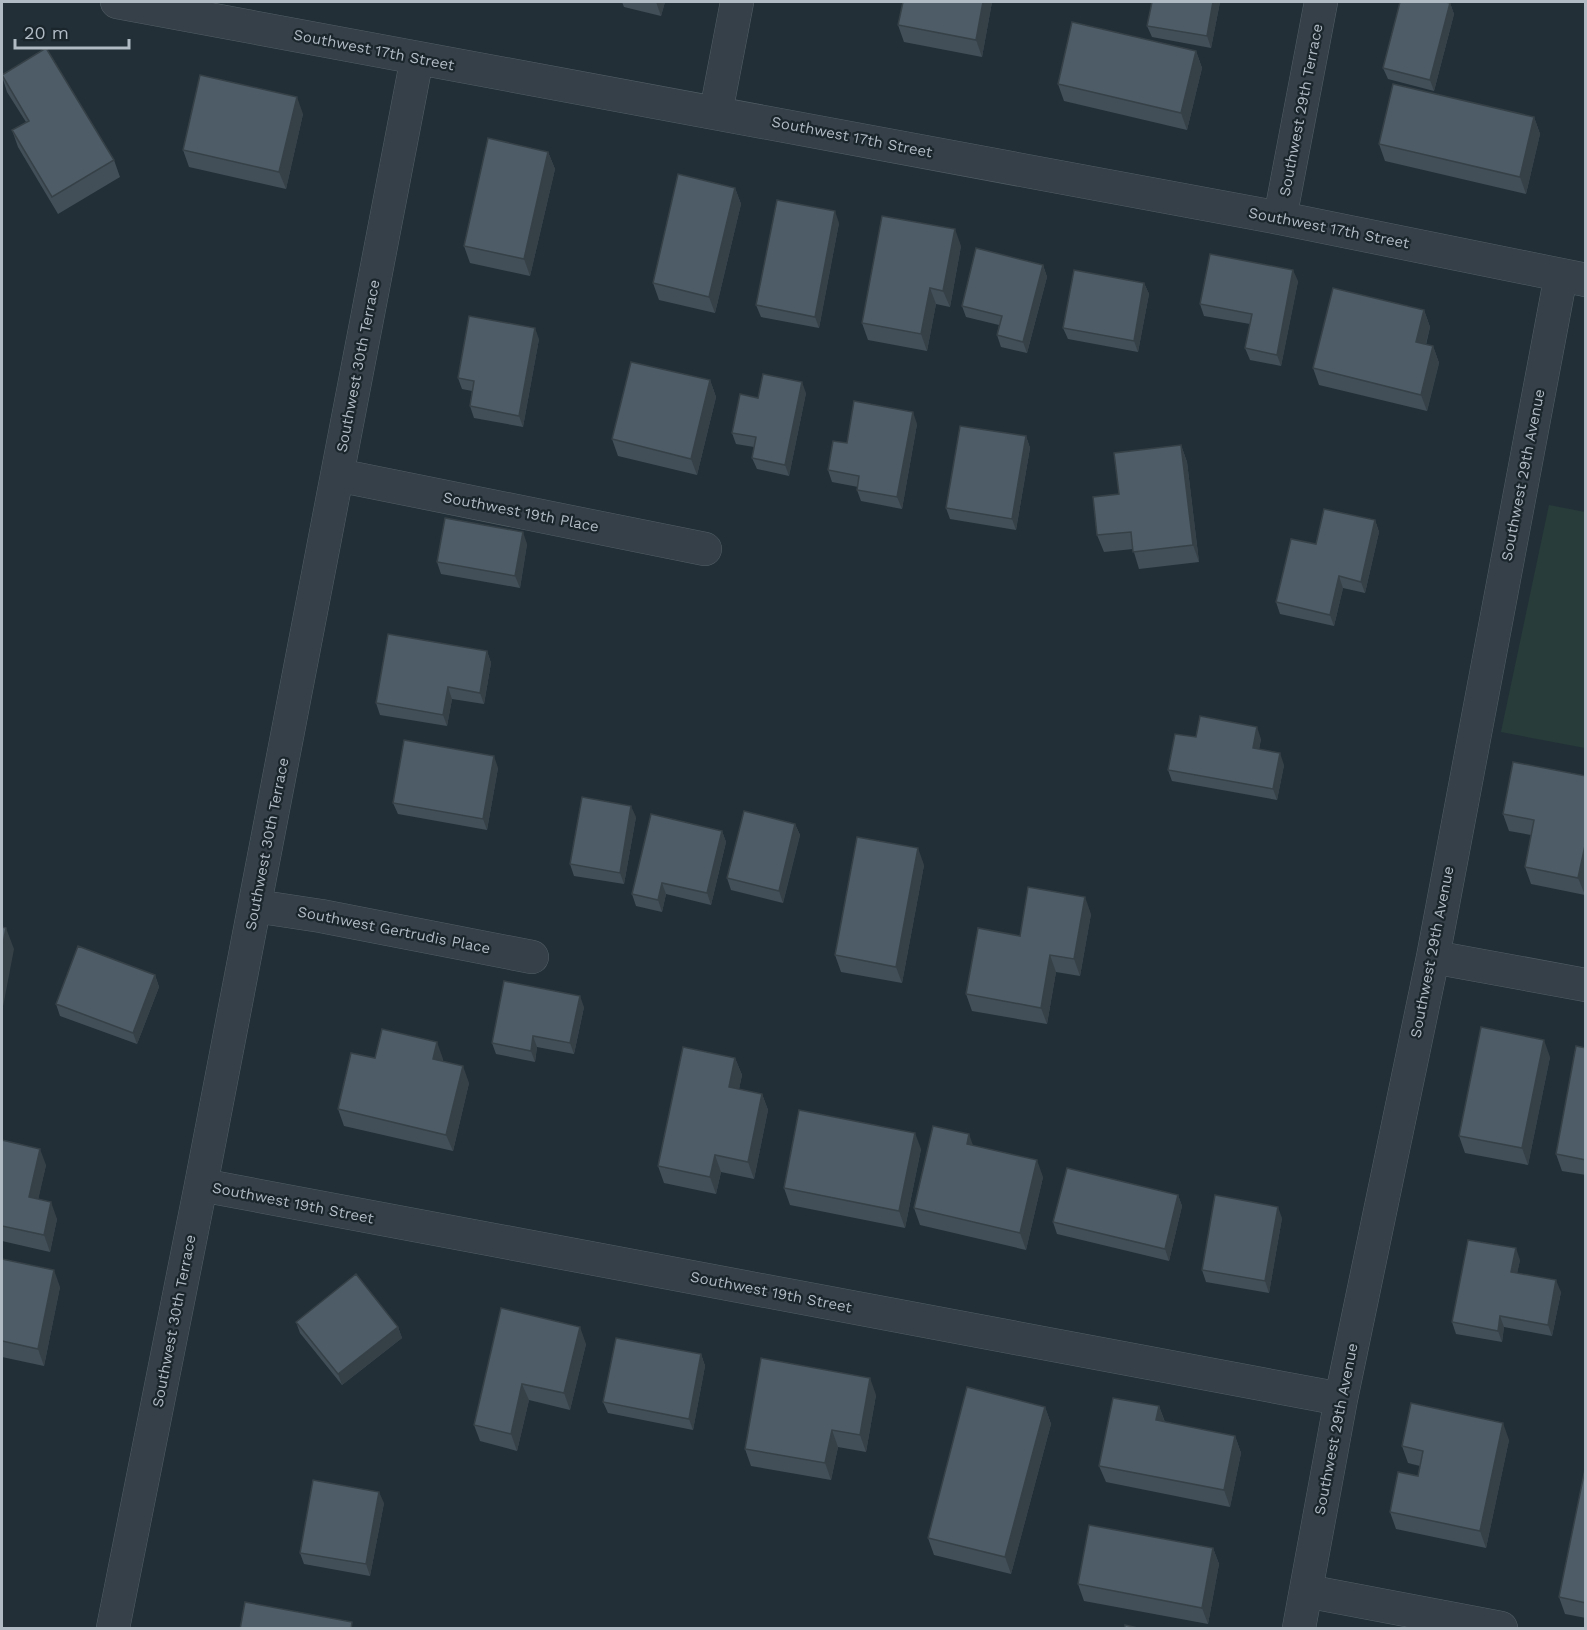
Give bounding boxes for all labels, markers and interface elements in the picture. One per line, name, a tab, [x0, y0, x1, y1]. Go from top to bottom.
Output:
scale bar	[15, 12, 129, 50]
text: 20 m	[24, 22, 69, 43]
street label: Southwest 29th Terrace	[1275, 22, 1327, 198]
street label: Southwest 17th Street	[292, 26, 457, 75]
street label: Southwest 17th Street	[770, 113, 935, 162]
street label: Southwest 17th Street	[1247, 204, 1412, 253]
street label: Southwest 30th Terrace	[332, 278, 384, 454]
street label: Southwest 29th Avenue	[1497, 388, 1549, 562]
street label: Southwest 19th Place	[442, 488, 600, 536]
street label: Southwest 30th Terrace	[241, 756, 293, 932]
street label: Southwest 29th Avenue	[1406, 865, 1458, 1039]
street label: Southwest Gertrudis Place	[296, 902, 492, 958]
street label: Southwest 19th Street	[211, 1178, 376, 1228]
street label: Southwest 30th Terrace	[148, 1233, 200, 1409]
street label: Southwest 19th Street	[689, 1267, 854, 1317]
street label: Southwest 29th Avenue	[1310, 1342, 1362, 1516]

